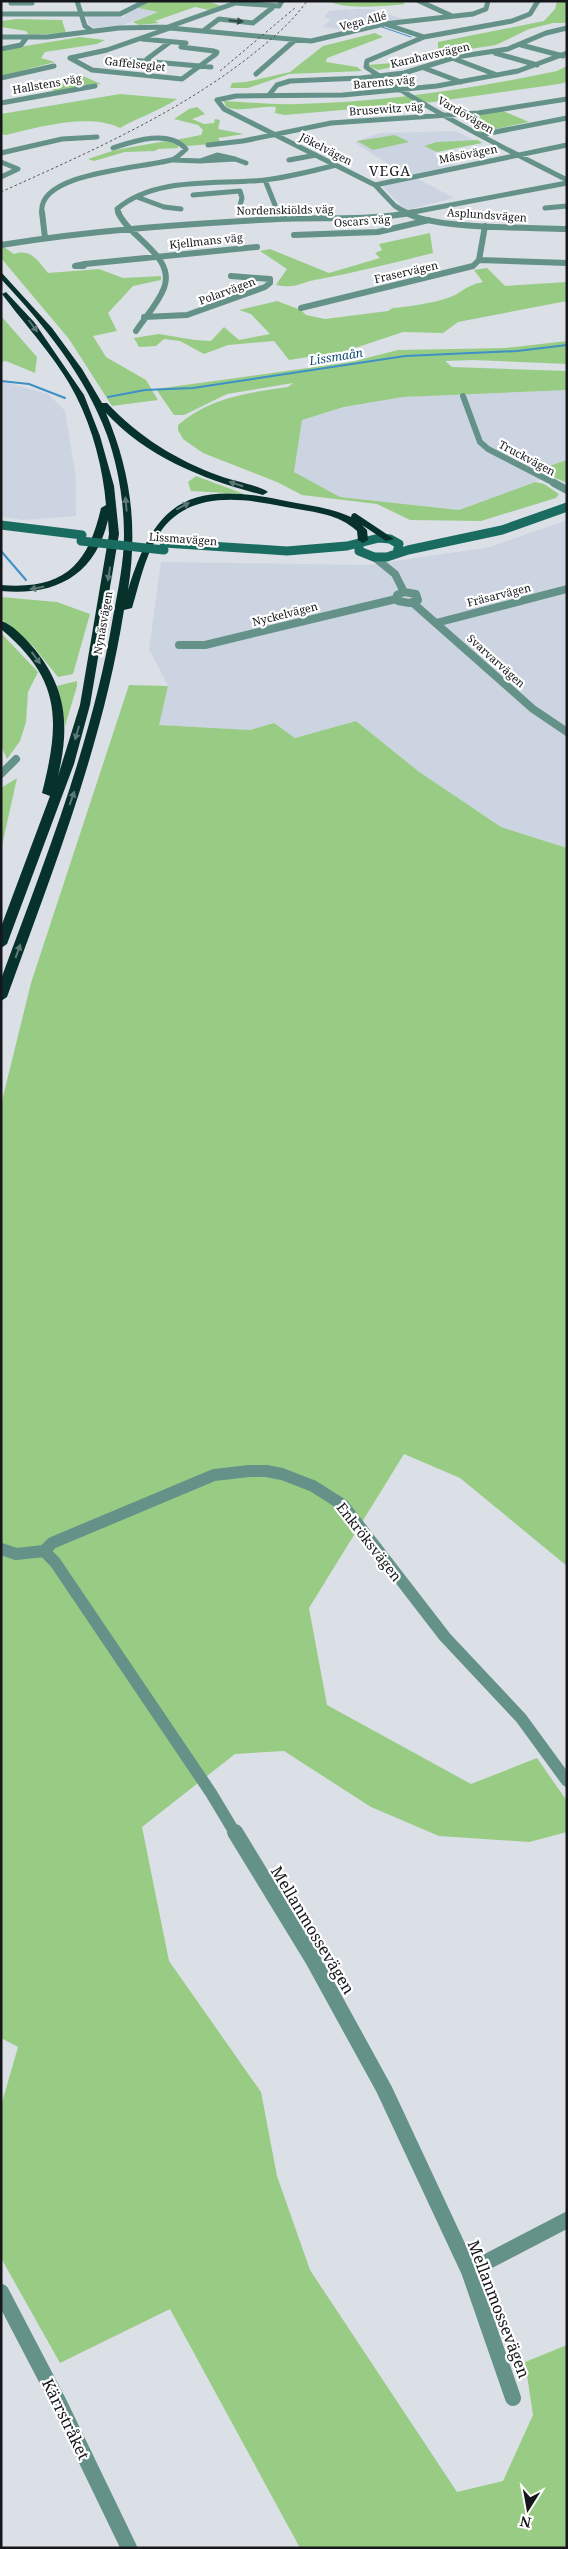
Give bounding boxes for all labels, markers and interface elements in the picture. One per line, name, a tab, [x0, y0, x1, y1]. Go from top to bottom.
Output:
street label: Vega Allé	[338, 7, 388, 34]
one-way arrow	[229, 17, 245, 25]
street label: Karahavsvägen	[389, 38, 471, 71]
street label: Gaffelseglet	[104, 53, 166, 74]
street label: Hallstens väg	[11, 70, 83, 97]
street label: Barents väg	[353, 71, 415, 92]
street label: Vardövägen	[435, 92, 497, 137]
street label: Brusewitz väg	[349, 98, 423, 119]
street label: Jökelvägen	[296, 128, 355, 168]
street label: Måsövägen	[437, 140, 498, 167]
district label: VEGA	[369, 161, 411, 180]
street label: Nordenskiölds väg	[236, 201, 334, 218]
street label: Asplundsvägen	[447, 204, 528, 225]
street label: Oscars väg	[333, 211, 391, 230]
street label: Kjellmans väg	[169, 229, 243, 252]
street label: Fraservägen	[372, 257, 439, 286]
street label: Polarvägen	[196, 273, 257, 308]
one-way arrow	[27, 319, 38, 332]
water label: Lissmaån	[307, 344, 364, 369]
street label: Truckvägen	[496, 436, 558, 479]
one-way arrow	[228, 480, 243, 487]
one-way arrow	[122, 496, 130, 512]
one-way arrow	[176, 502, 191, 510]
street label: Lissmavägen	[148, 529, 218, 548]
one-way arrow	[104, 566, 112, 582]
street label: Fräsarvägen	[465, 579, 532, 610]
one-way arrow	[29, 584, 45, 592]
street label: Nynäsvägen	[90, 590, 115, 656]
street label: Nyckelvägen	[251, 598, 319, 629]
street label: Svarvarvägen	[464, 631, 528, 691]
one-way arrow	[31, 651, 41, 665]
one-way arrow	[72, 725, 80, 740]
one-way arrow	[69, 790, 76, 805]
one-way arrow	[14, 943, 22, 958]
street label: Enkröksvägen	[333, 1498, 406, 1585]
street label: Mellanmossevägen	[266, 1862, 360, 1998]
street label: Mellanmossevägen	[463, 2237, 535, 2381]
street label: Kärrstråket	[37, 2375, 95, 2464]
north arrow	[503, 2484, 553, 2534]
text: N	[518, 2512, 533, 2533]

